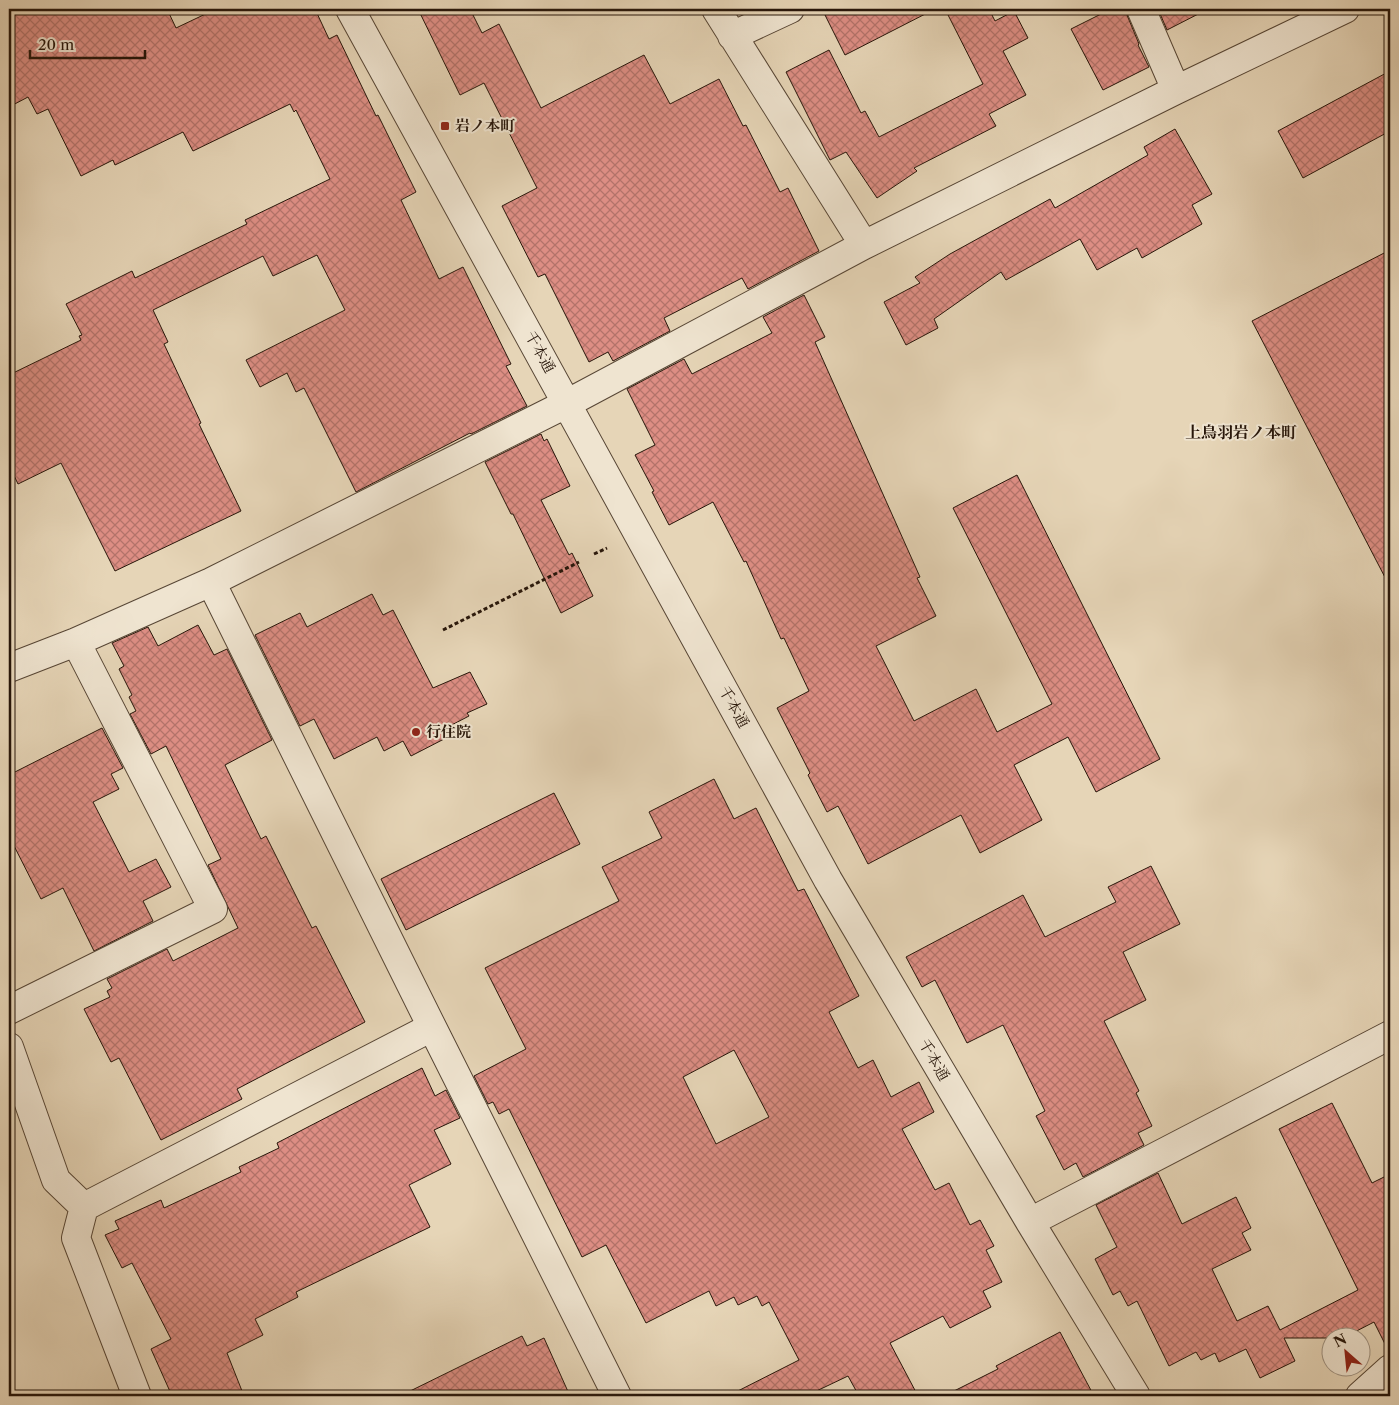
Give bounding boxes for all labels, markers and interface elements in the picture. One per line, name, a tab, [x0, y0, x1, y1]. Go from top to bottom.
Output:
scale bar	[30, 28, 145, 60]
text: 20 m	[38, 35, 74, 54]
place label: 岩ノ本町	[455, 116, 515, 135]
marker: 岩ノ本町	[439, 120, 451, 132]
street label: 千本通	[521, 327, 560, 376]
district label: 上鳥羽岩ノ本町	[1185, 422, 1297, 442]
street label: 千本通	[715, 682, 754, 731]
place label: 行住院	[426, 722, 471, 741]
marker: 行住院	[410, 726, 422, 738]
street label: 千本通	[915, 1036, 954, 1084]
north arrow	[1322, 1328, 1372, 1378]
text: N	[1331, 1330, 1350, 1351]

